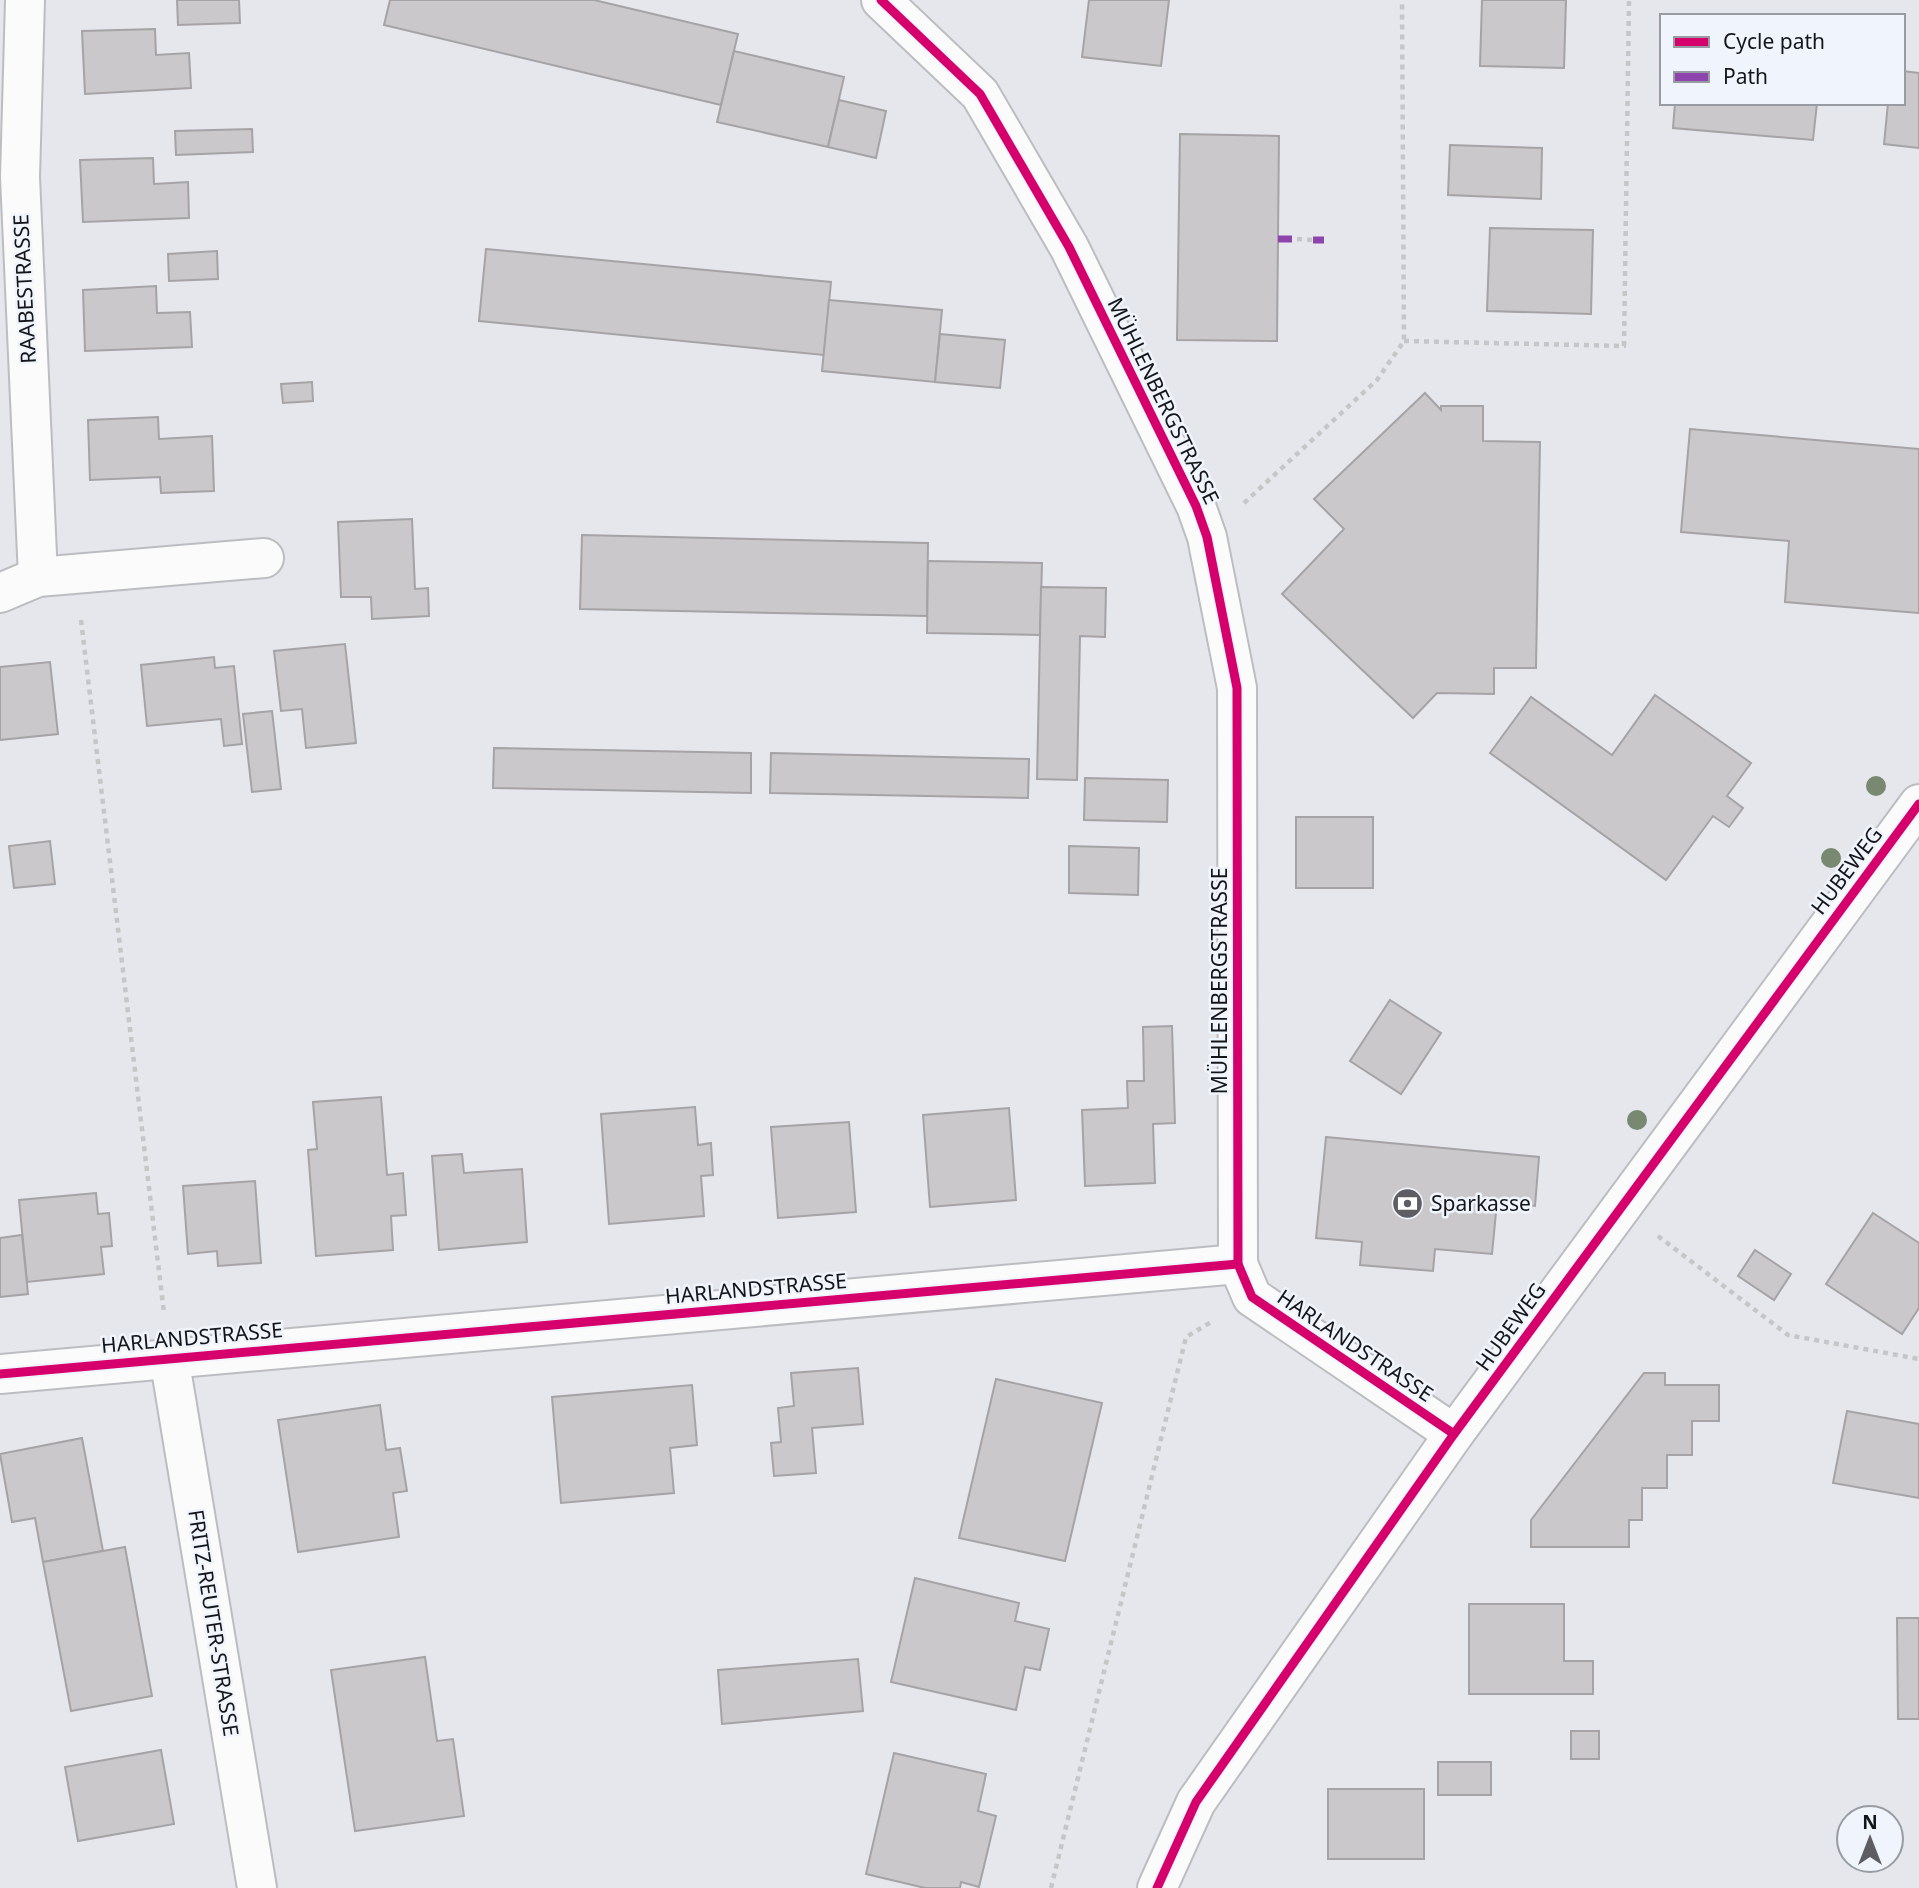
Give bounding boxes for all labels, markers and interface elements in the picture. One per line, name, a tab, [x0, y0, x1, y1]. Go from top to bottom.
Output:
legend	[1660, 14, 1905, 105]
text: Cycle path	[1723, 27, 1825, 55]
text: Path	[1723, 62, 1768, 90]
street label: RAABESTRASSE	[6, 214, 42, 365]
street label: MÜHLENBERGSTRASSE	[1102, 293, 1226, 509]
street label: HUBEWEG	[1804, 821, 1888, 920]
street label: MÜHLENBERGSTRASSE	[1205, 868, 1233, 1094]
bank icon: Sparkasse	[1391, 1187, 1425, 1221]
place label: Sparkasse	[1431, 1189, 1531, 1217]
street label: HARLANDSTRASSE	[664, 1266, 848, 1310]
street label: HUBEWEG	[1469, 1277, 1552, 1376]
street label: HARLANDSTRASSE	[1272, 1283, 1439, 1408]
street label: HARLANDSTRASSE	[100, 1315, 284, 1359]
street label: FRITZ-REUTER-STRASSE	[182, 1507, 246, 1738]
north arrow	[1835, 1804, 1905, 1874]
text: N	[1862, 1809, 1878, 1835]

